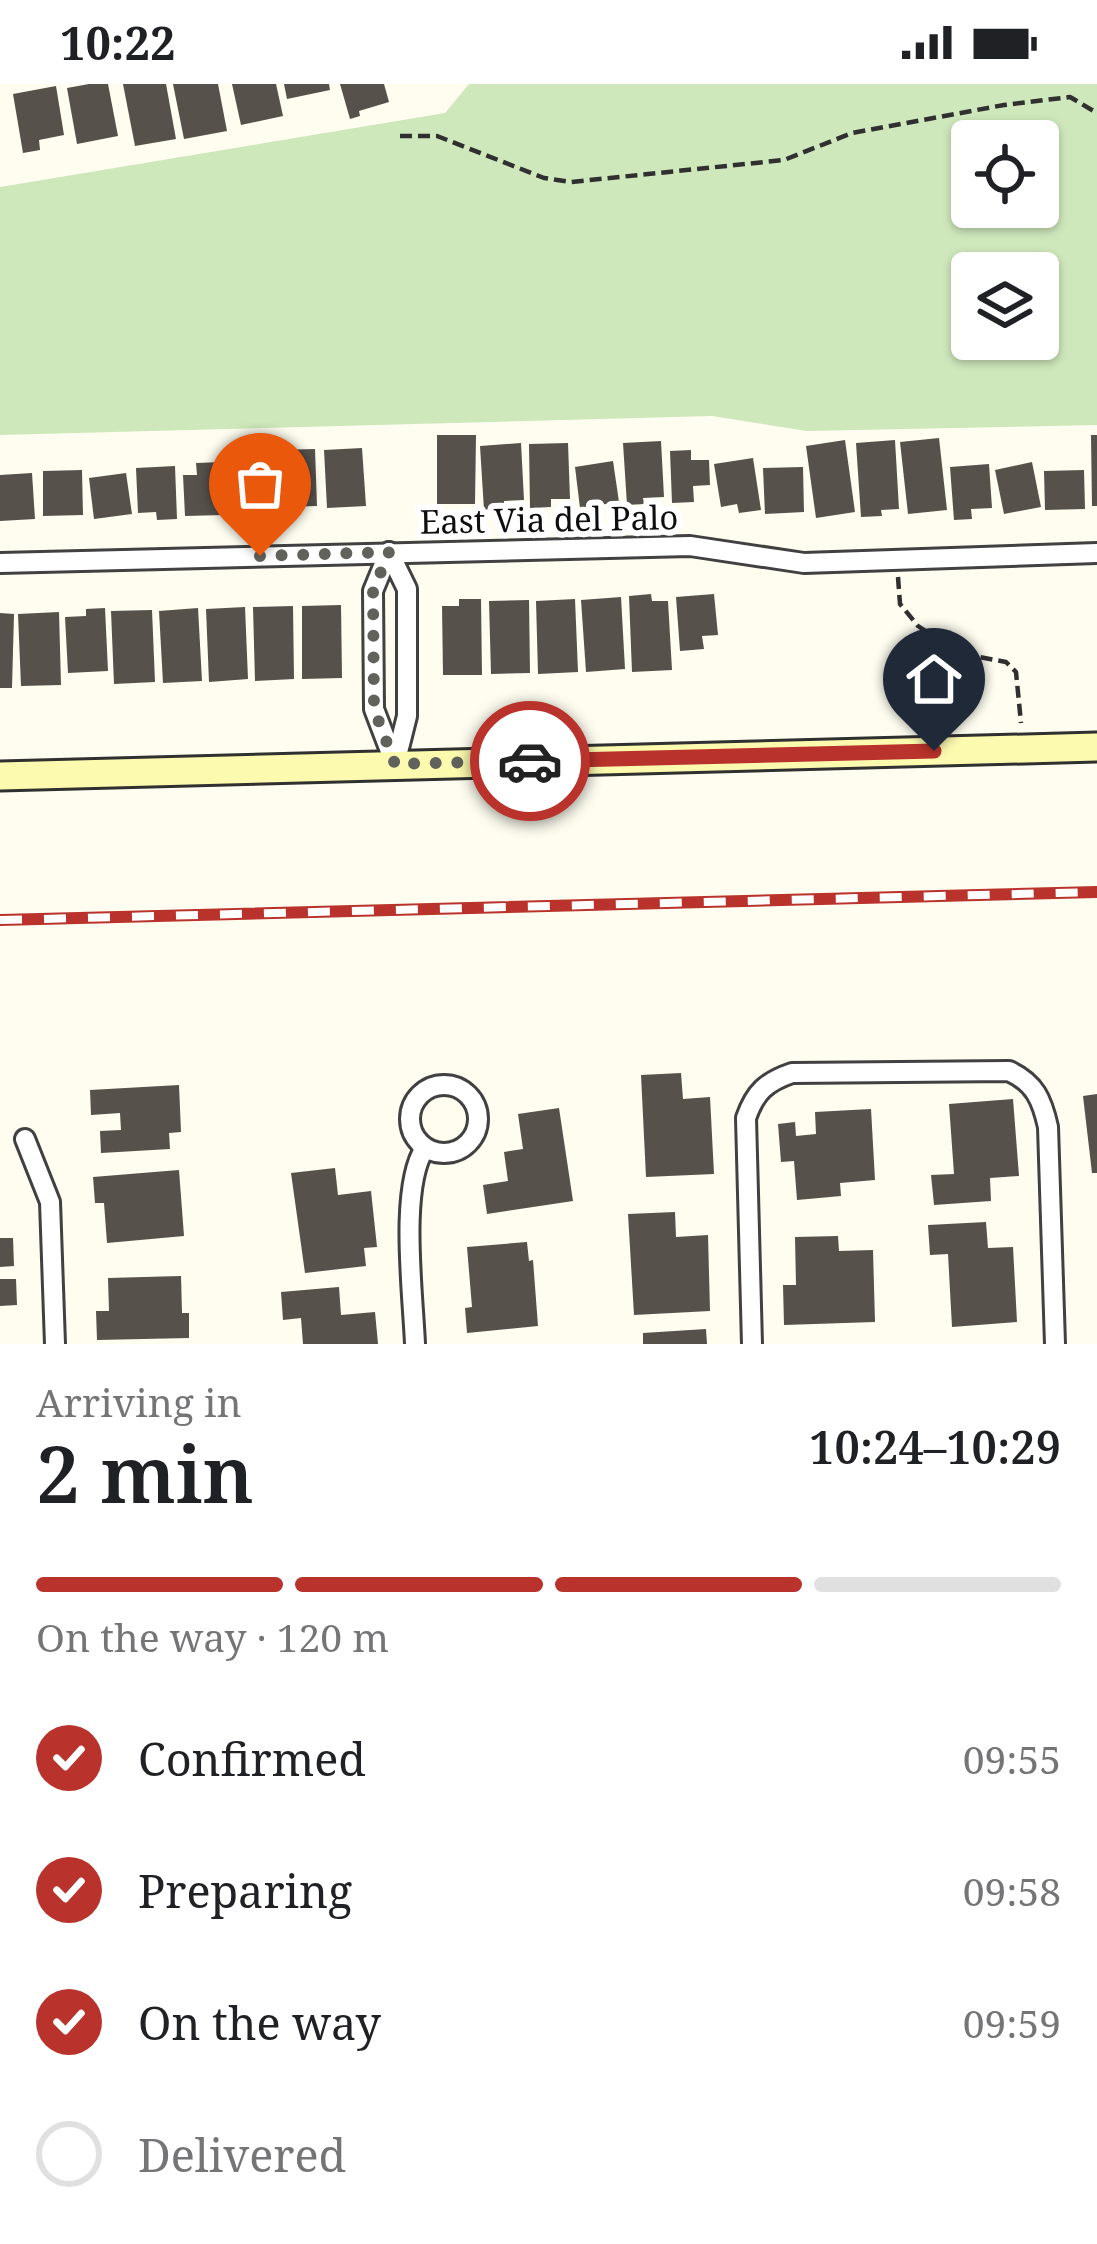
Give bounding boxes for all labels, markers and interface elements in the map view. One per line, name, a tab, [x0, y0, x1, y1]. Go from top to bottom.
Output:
text: 10:22	[60, 12, 175, 73]
map controls	[951, 120, 1059, 360]
button: locate	[951, 120, 1059, 228]
button: layers	[951, 252, 1059, 360]
pin	[209, 433, 311, 556]
icon: bag	[227, 451, 293, 517]
street label: East Via del Palo	[419, 494, 679, 544]
pin	[883, 628, 985, 751]
icon: home	[901, 646, 967, 712]
courier	[470, 701, 590, 821]
icon: car	[497, 728, 563, 794]
text: Arriving in	[36, 1375, 242, 1428]
text: 10:24–10:29	[809, 1416, 1061, 1477]
text: 2 min	[36, 1420, 254, 1526]
text: On the way · 120 m	[36, 1610, 389, 1663]
icon: check	[36, 1725, 102, 1791]
text: Confirmed	[138, 1728, 366, 1789]
text: 09:55	[963, 1732, 1061, 1785]
icon: check	[36, 1857, 102, 1923]
text: Preparing	[138, 1860, 352, 1921]
text: 09:58	[963, 1864, 1061, 1917]
icon: check	[36, 1989, 102, 2055]
text: On the way	[138, 1992, 381, 2053]
text: 09:59	[963, 1996, 1061, 2049]
text: Delivered	[138, 2124, 346, 2185]

